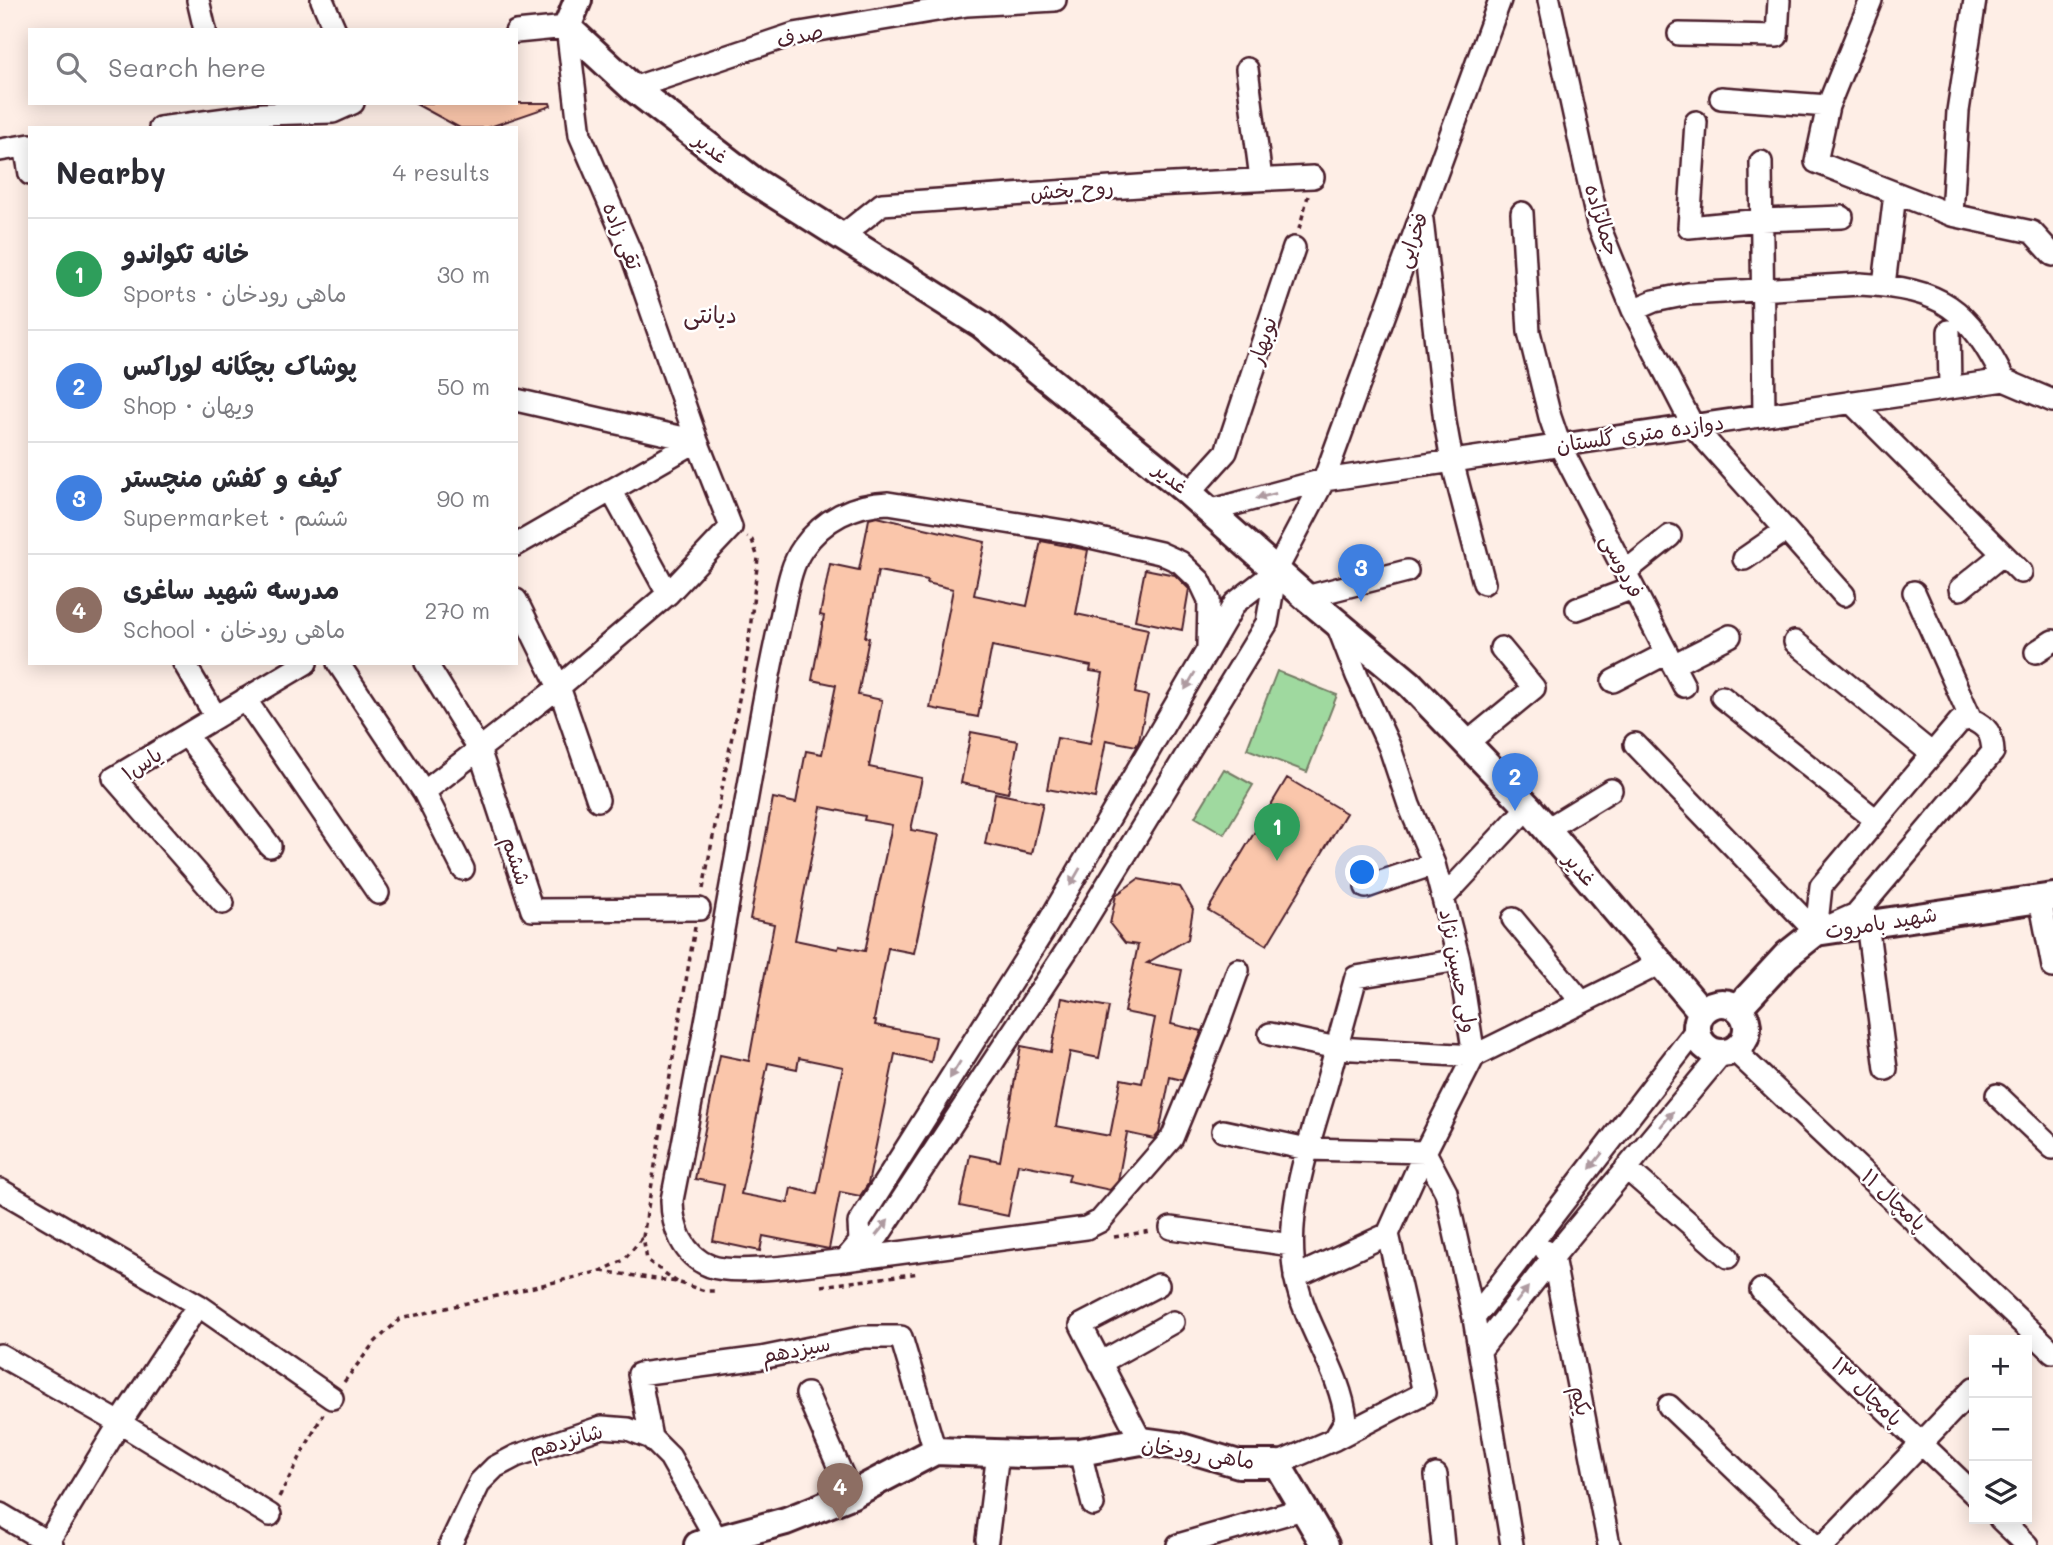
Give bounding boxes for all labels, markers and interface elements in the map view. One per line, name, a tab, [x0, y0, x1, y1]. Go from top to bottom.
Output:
street label: صدف	[774, 16, 826, 53]
search box	[28, 28, 518, 105]
icon: search	[52, 48, 90, 86]
text: Search here	[108, 50, 266, 84]
street label: غدیر	[688, 124, 735, 169]
text: Nearby	[56, 152, 166, 192]
text: 4 results	[393, 157, 490, 187]
street label: روح بخش	[1029, 172, 1115, 206]
street label: جمالزاده	[1580, 180, 1627, 259]
street label: تقی زاده	[596, 198, 649, 275]
street label: فخرایی	[1388, 208, 1435, 272]
text: خانه تکواندو	[123, 236, 249, 270]
text: 1	[74, 259, 84, 289]
text: 30 m	[437, 259, 490, 289]
text: Sports · ماهی رودخان	[123, 278, 347, 308]
district label: دیانتی	[683, 299, 737, 330]
street label: نوبهار	[1241, 313, 1283, 369]
text: پوشاک بچگانه لوراکس	[123, 348, 357, 382]
text: 2	[73, 371, 85, 401]
text: 50 m	[437, 371, 490, 401]
text: Shop · ویهان	[123, 390, 255, 420]
street label: دوازده متری گلستان	[1554, 407, 1725, 458]
street label: غدیر	[1148, 453, 1195, 499]
text: کیف و کفش منچستر	[123, 460, 342, 494]
text: 3	[72, 483, 86, 513]
text: 90 m	[437, 483, 490, 513]
one-way arrow	[1256, 491, 1277, 501]
text: Supermarket · ششم	[123, 502, 348, 532]
street label: فردوسی	[1594, 529, 1651, 603]
pin: 3	[1338, 544, 1384, 602]
text: مدرسه شهید ساغری	[123, 572, 339, 606]
text: 4	[72, 595, 86, 625]
text: 270 m	[425, 595, 490, 625]
text: School · ماهی رودخان	[123, 614, 345, 644]
one-way arrow	[1184, 671, 1196, 690]
street label: یاس۱	[116, 740, 167, 786]
pin: 2	[1492, 753, 1538, 811]
pin: 1	[1254, 803, 1300, 861]
street label: ششم	[493, 833, 538, 890]
street label: غدیر	[1558, 844, 1603, 891]
your location	[1345, 855, 1379, 889]
one-way arrow	[1069, 867, 1081, 887]
street label: شهید بامروت	[1823, 899, 1939, 945]
street label: ولی حسین نژاد	[1432, 906, 1485, 1035]
one-way arrow	[948, 1061, 961, 1080]
one-way arrow	[1659, 1111, 1674, 1129]
one-way arrow	[1589, 1152, 1603, 1170]
street label: پامچال ۱۱	[1856, 1162, 1933, 1237]
one-way arrow	[875, 1219, 890, 1237]
one-way arrow	[1515, 1287, 1530, 1305]
street label: سیزدهم	[759, 1329, 833, 1372]
map controls	[1969, 1335, 2032, 1524]
button: +	[1969, 1335, 2032, 1398]
street label: پامچال ۱۳	[1826, 1350, 1910, 1432]
street label: یکم	[1562, 1384, 1599, 1419]
button: −	[1969, 1398, 2032, 1461]
street label: شانزدهم	[526, 1416, 607, 1467]
street label: ماهی رودخان	[1139, 1429, 1257, 1476]
button: layers	[1969, 1461, 2032, 1524]
pin: 4	[817, 1463, 863, 1521]

